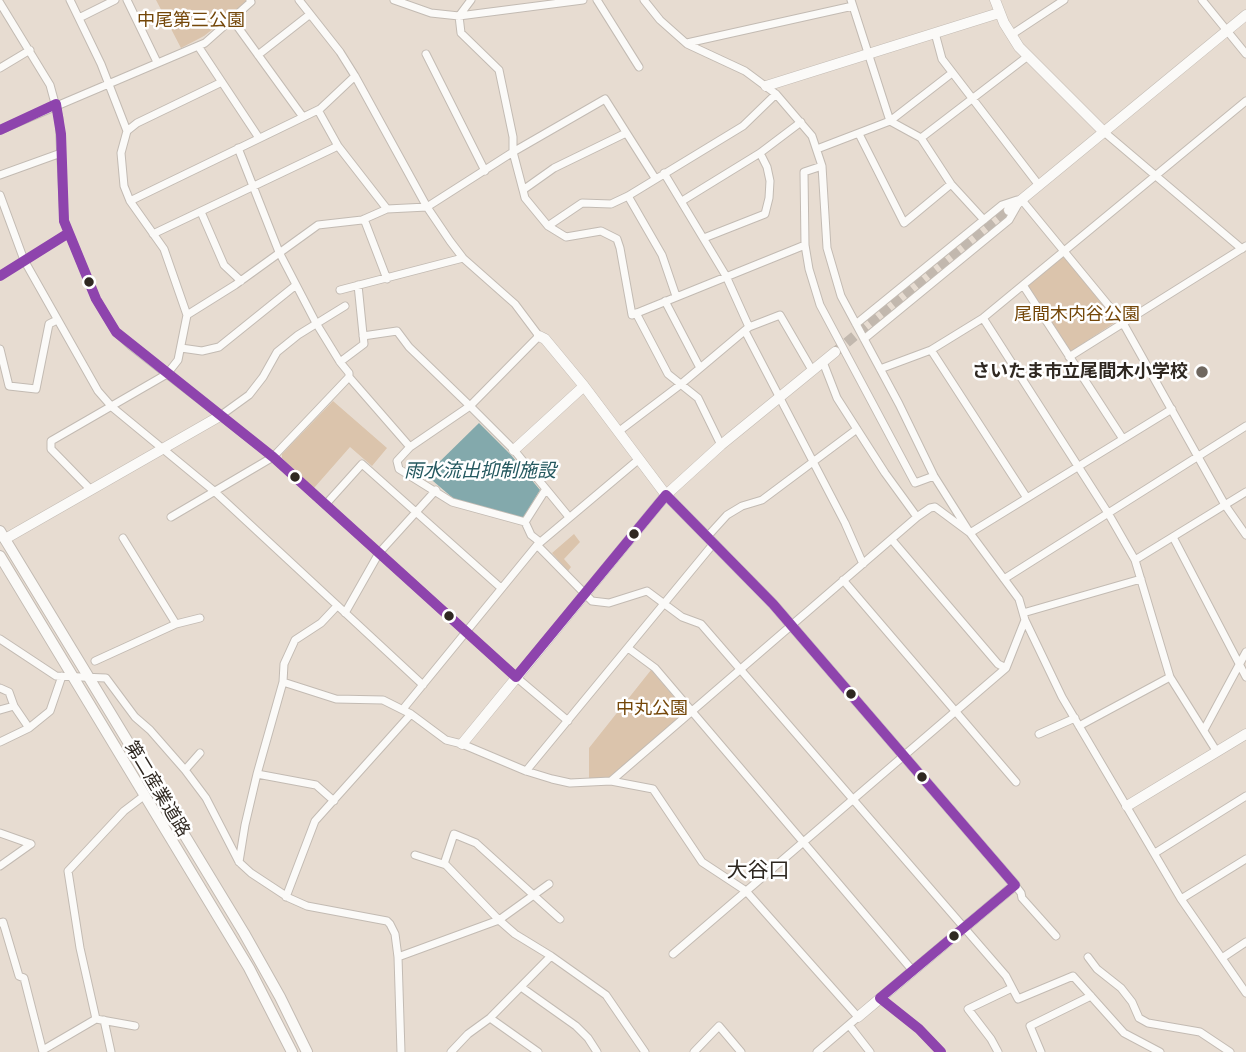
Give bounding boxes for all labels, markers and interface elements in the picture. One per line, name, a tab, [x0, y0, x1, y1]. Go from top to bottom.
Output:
park label: 中尾第三公園	[137, 10, 245, 32]
unlabelled marker	[82, 275, 96, 289]
park label: 尾間木内谷公園	[1014, 304, 1140, 326]
place label: さいたま市立尾間木小学校	[972, 361, 1188, 383]
marker: さいたま市立尾間木小学校	[1194, 364, 1210, 380]
water label: 雨水流出抑制施設	[404, 460, 556, 482]
unlabelled marker	[288, 470, 302, 484]
unlabelled marker	[627, 527, 641, 541]
unlabelled marker	[442, 609, 456, 623]
unlabelled marker	[844, 687, 858, 701]
park label: 中丸公園	[616, 698, 688, 720]
street label: 第二産業道路	[120, 737, 194, 841]
unlabelled marker	[915, 770, 929, 784]
district label: 大谷口	[727, 858, 789, 884]
unlabelled marker	[947, 929, 961, 943]

